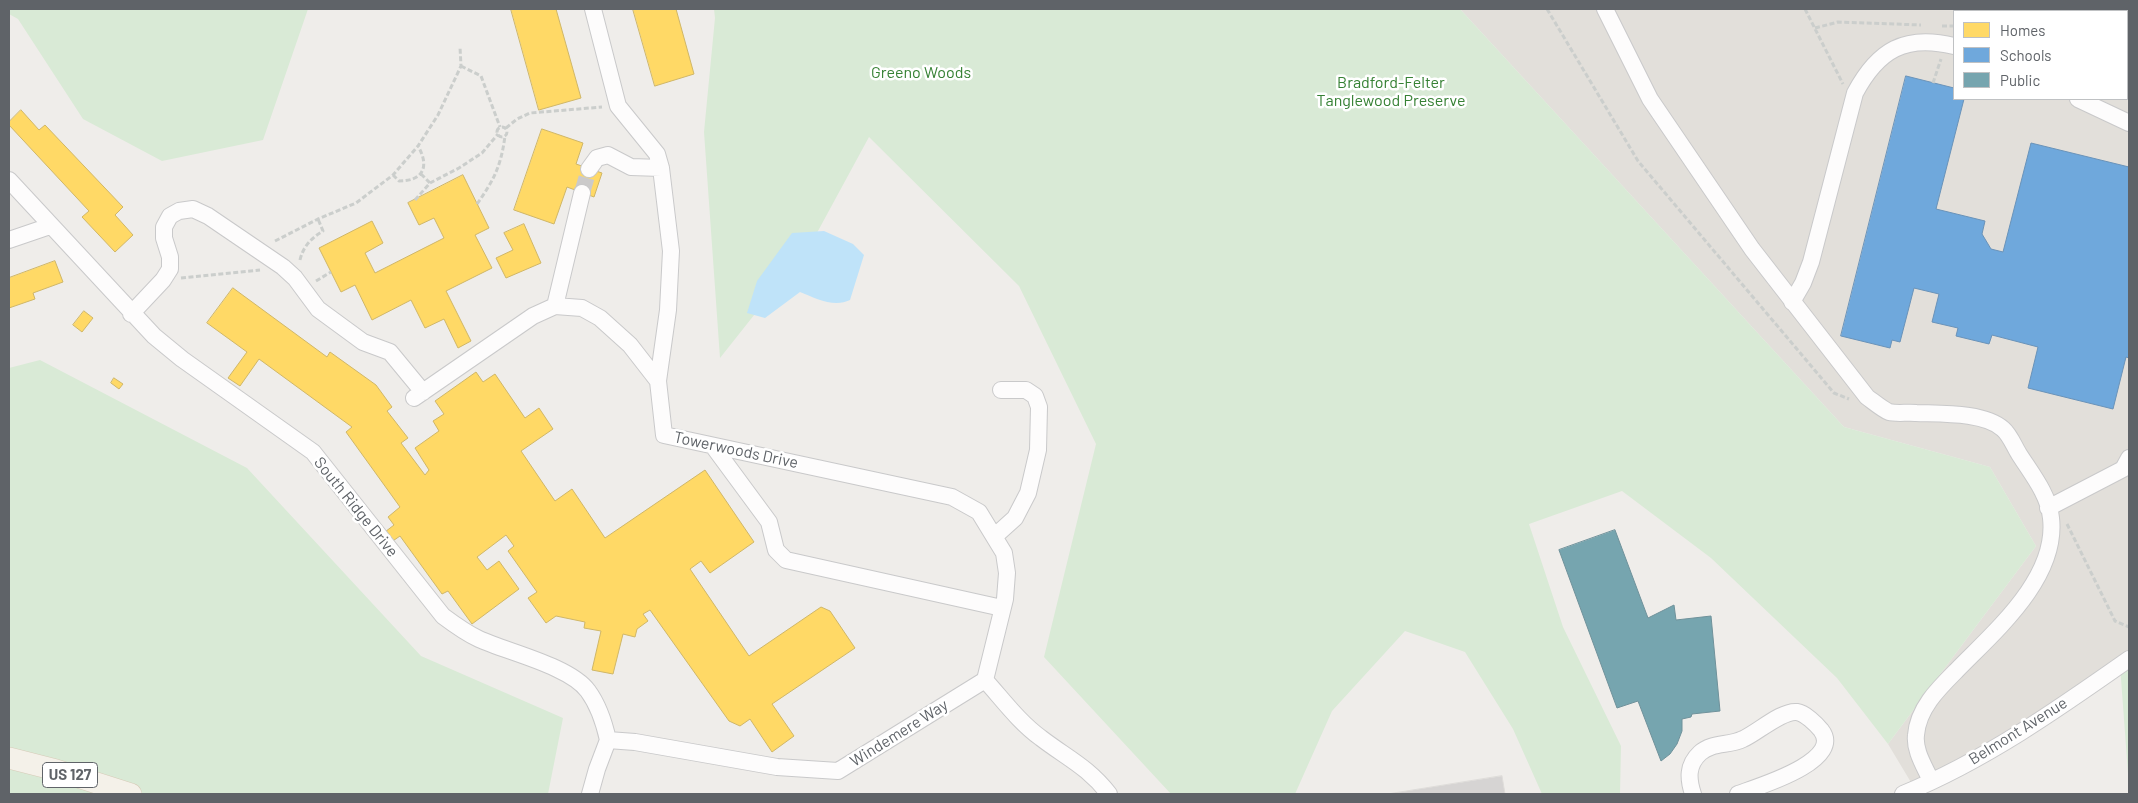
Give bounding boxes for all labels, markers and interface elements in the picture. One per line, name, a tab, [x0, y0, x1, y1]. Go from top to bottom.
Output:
legend	[1953, 10, 2128, 100]
text: Homes	[2000, 21, 2045, 39]
text: Schools	[2000, 46, 2052, 64]
park label: Greeno Woods	[871, 63, 971, 83]
text: Public	[2000, 71, 2040, 89]
park label: Bradford-Felter Tanglewood Preserve	[1317, 73, 1465, 111]
street label: Towerwoods Drive	[672, 427, 800, 473]
street label: South Ridge Drive	[310, 453, 402, 561]
street label: Belmont Avenue	[1965, 693, 2071, 769]
street label: Windemere Way	[847, 695, 951, 771]
road number: US 127	[42, 762, 98, 788]

